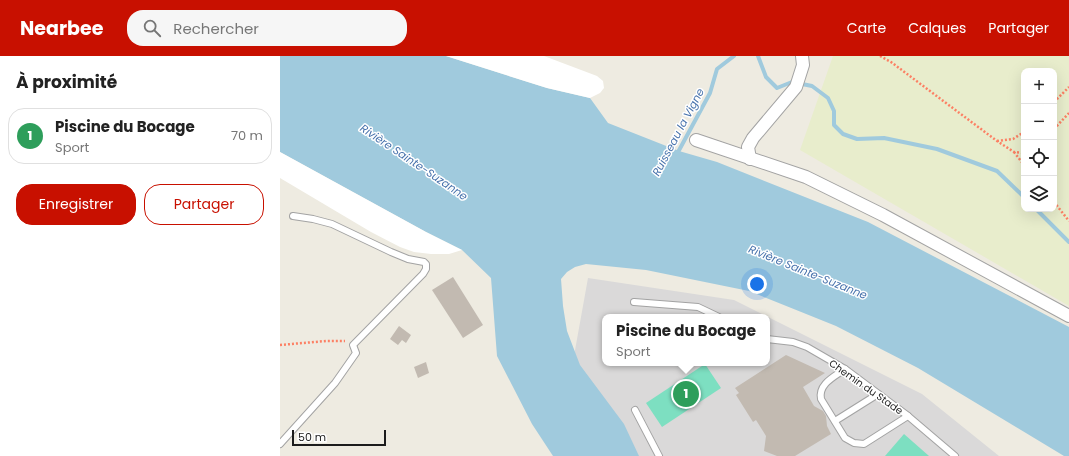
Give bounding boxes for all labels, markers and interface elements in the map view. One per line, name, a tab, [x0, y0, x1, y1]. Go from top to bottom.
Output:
search box	[127, 10, 407, 46]
text: Nearbee	[20, 15, 103, 42]
icon: search	[141, 17, 163, 39]
text: Rechercher	[173, 18, 259, 39]
text: Carte	[847, 18, 886, 38]
text: Calques	[908, 18, 966, 38]
text: Partager	[988, 18, 1049, 38]
map controls	[1021, 68, 1057, 212]
button: +	[1021, 68, 1057, 104]
text: À proximité	[16, 70, 117, 94]
water label: Ruisseau la Vigne	[648, 85, 708, 179]
button: −	[1021, 104, 1057, 140]
text: Piscine du Bocage	[55, 116, 195, 137]
water label: Rivière Sainte-Suzanne	[357, 120, 471, 204]
text: 1	[28, 126, 32, 145]
text: 70 m	[231, 126, 263, 145]
text: Sport	[55, 138, 89, 157]
button: locate	[1021, 140, 1057, 176]
button: layers	[1021, 176, 1057, 212]
button: Enregistrer	[16, 184, 136, 225]
button: Partager	[144, 184, 264, 225]
water label: Rivière Sainte-Suzanne	[746, 241, 870, 303]
your location	[747, 274, 767, 294]
popup	[602, 314, 770, 366]
text: Piscine du Bocage	[616, 320, 756, 341]
text: Sport	[616, 342, 650, 361]
street label: Chemin du Stade	[826, 356, 906, 418]
pin: 1	[673, 379, 699, 409]
scale bar	[292, 428, 386, 447]
text: 50 m	[298, 429, 326, 445]

